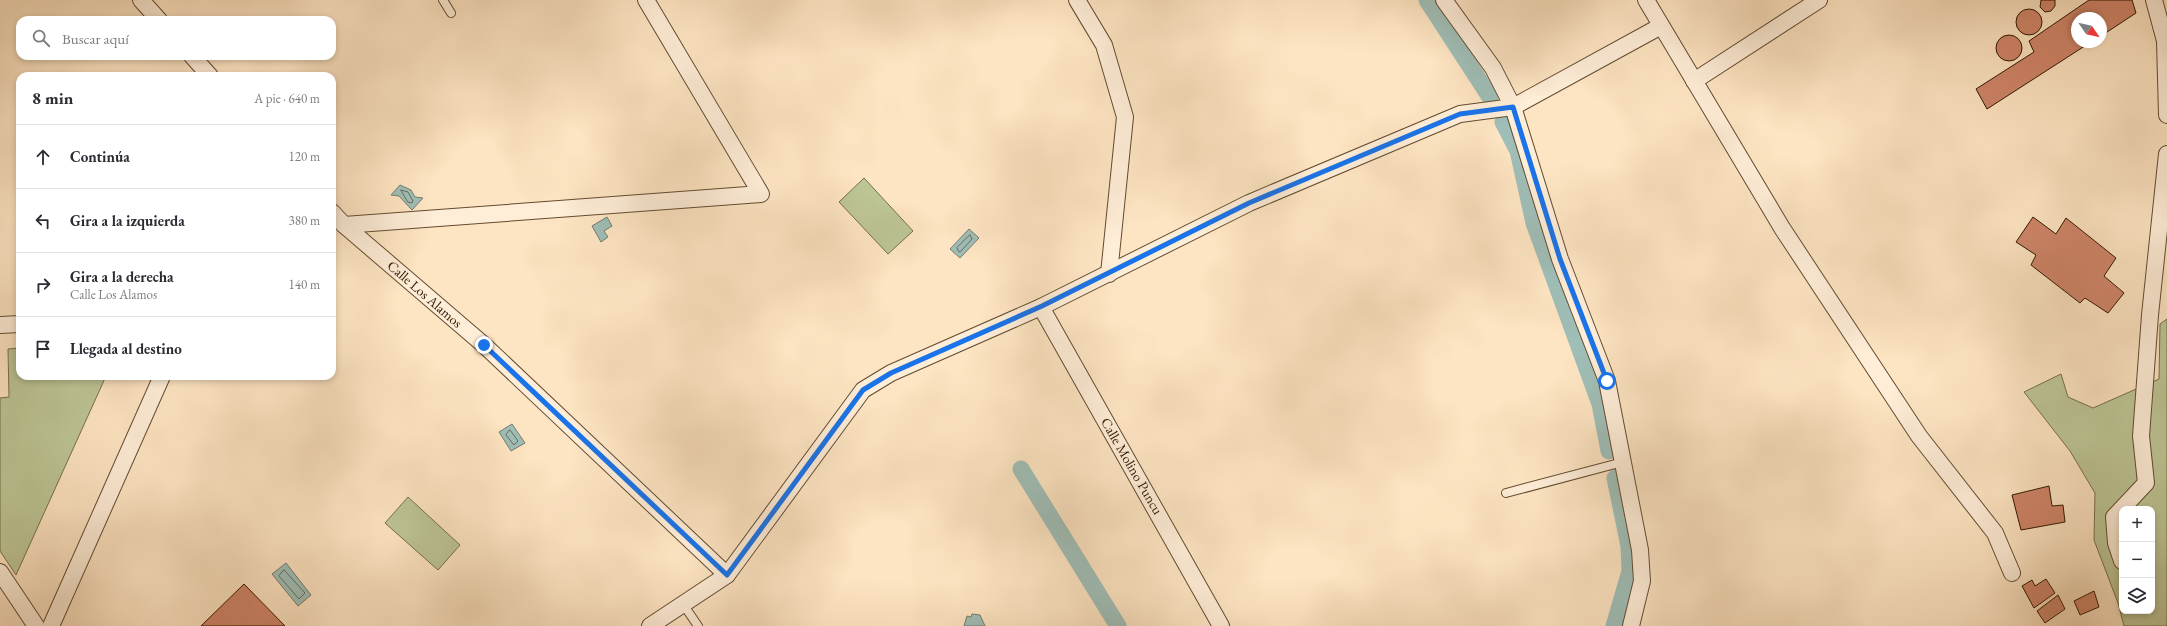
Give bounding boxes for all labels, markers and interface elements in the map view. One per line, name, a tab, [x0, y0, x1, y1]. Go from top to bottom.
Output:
north arrow	[2071, 12, 2107, 48]
search box	[16, 16, 336, 60]
icon: search	[30, 27, 52, 49]
text: Buscar aquí	[62, 29, 129, 48]
text: 8 min	[32, 87, 73, 109]
text: A pie · 640 m	[254, 90, 320, 107]
icon: ahead	[32, 146, 54, 168]
text: Continúa	[70, 147, 130, 166]
text: 120 m	[289, 148, 320, 165]
icon: left	[32, 210, 54, 232]
text: Gira a la izquierda	[70, 211, 185, 230]
text: 380 m	[289, 212, 320, 229]
street label: Calle Los Alamos	[384, 256, 467, 332]
text: Gira a la derecha	[70, 267, 174, 286]
icon: right	[32, 274, 54, 296]
text: 140 m	[289, 276, 320, 293]
text: Calle Los Alamos	[70, 286, 157, 303]
route end	[475, 336, 493, 354]
icon: arrive	[32, 338, 54, 360]
text: Llegada al destino	[70, 339, 182, 358]
route start	[1598, 372, 1616, 390]
street label: Calle Molino Puncu	[1097, 414, 1167, 518]
map controls	[2119, 506, 2155, 614]
button: +	[2119, 506, 2155, 542]
button: −	[2119, 542, 2155, 578]
button: layers	[2119, 578, 2155, 614]

